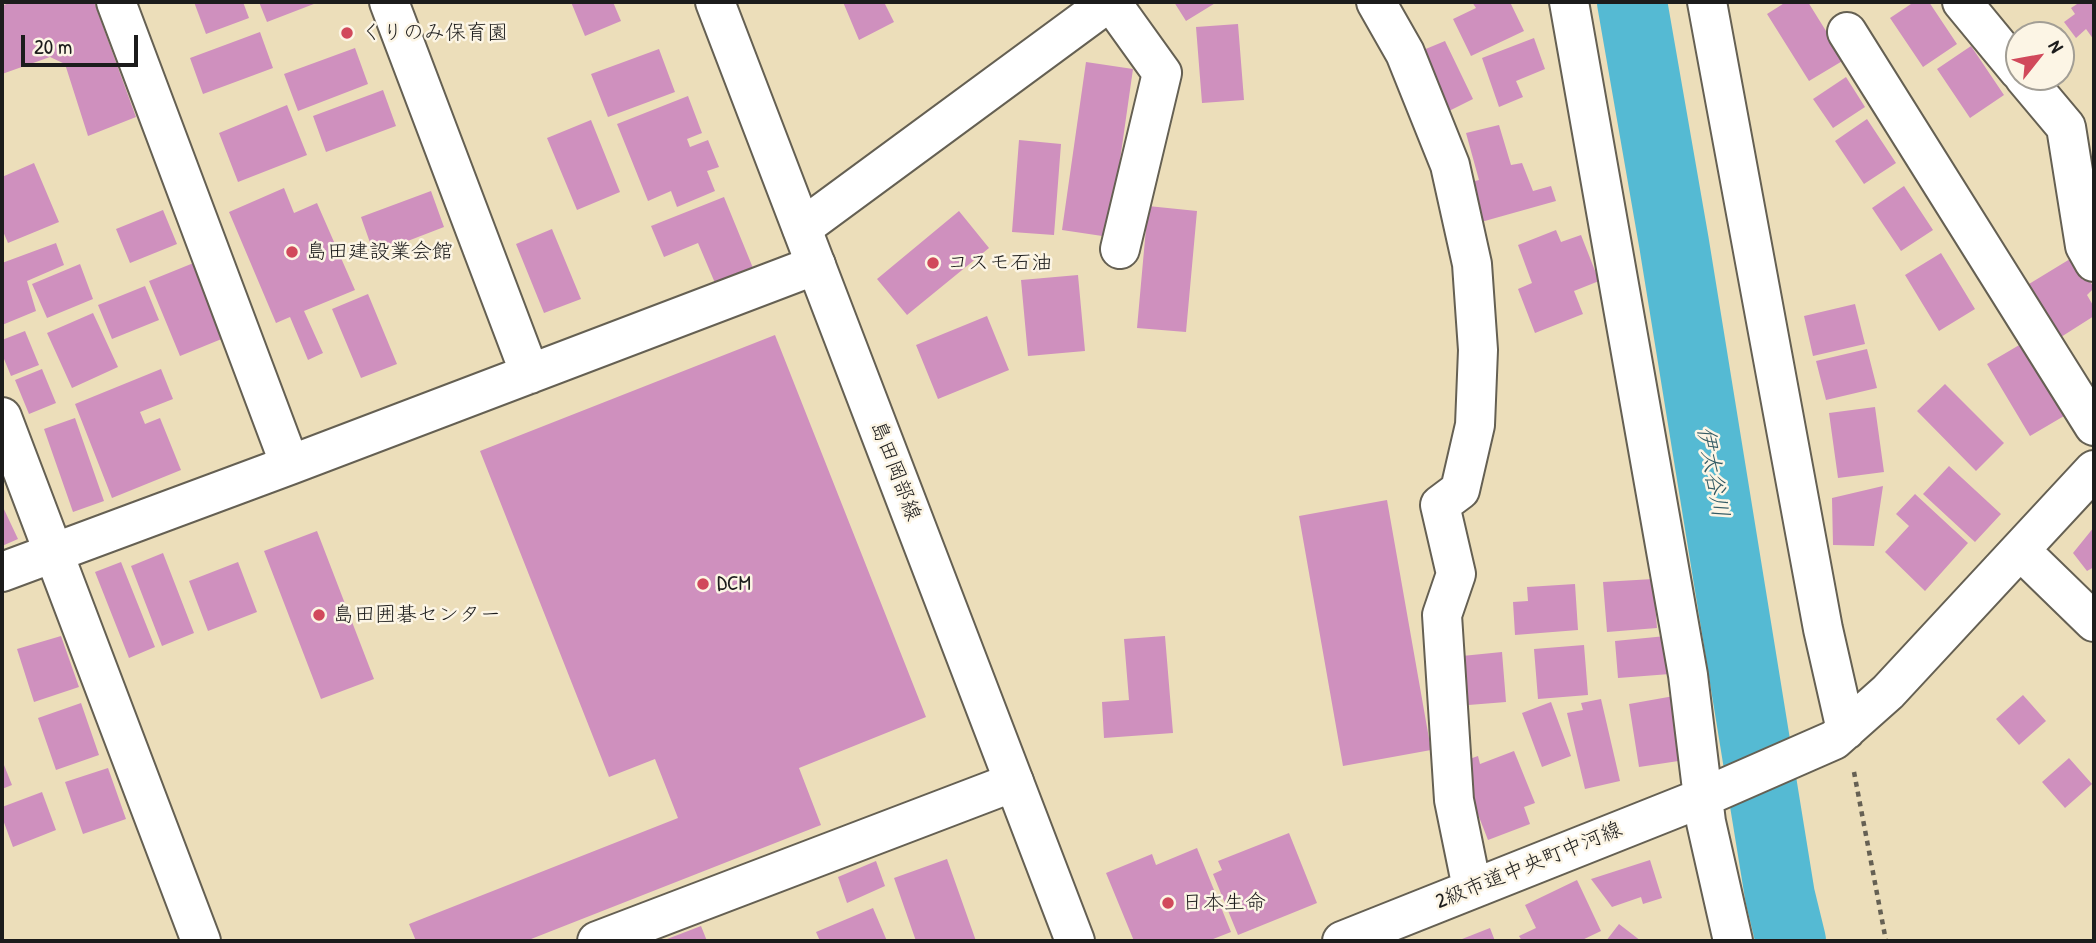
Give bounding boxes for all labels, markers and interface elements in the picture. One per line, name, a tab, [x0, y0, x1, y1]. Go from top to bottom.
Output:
place label: くりのみ保育園	[361, 20, 508, 46]
scale bar	[24, 21, 142, 65]
north arrow	[2005, 21, 2075, 91]
marker: くりのみ保育園	[339, 25, 355, 41]
text: 20 m	[34, 32, 72, 61]
text: N	[2043, 35, 2070, 57]
place label: 島田建設業会館	[306, 239, 453, 265]
marker: 島田建設業会館	[284, 244, 300, 260]
place label: コスモ石油	[947, 250, 1052, 276]
marker: コスモ石油	[925, 255, 941, 271]
street label: 島田岡部線	[864, 417, 926, 525]
water label: 伊太谷川	[1690, 424, 1734, 520]
place label: DCM	[717, 571, 751, 597]
marker: DCM	[695, 576, 711, 592]
place label: 島田囲碁センター	[333, 602, 501, 628]
marker: 島田囲碁センター	[311, 607, 327, 623]
street label: 2級市道中央町中河線	[1432, 817, 1626, 915]
place label: 日本生命	[1182, 890, 1266, 916]
marker: 日本生命	[1160, 895, 1176, 911]

